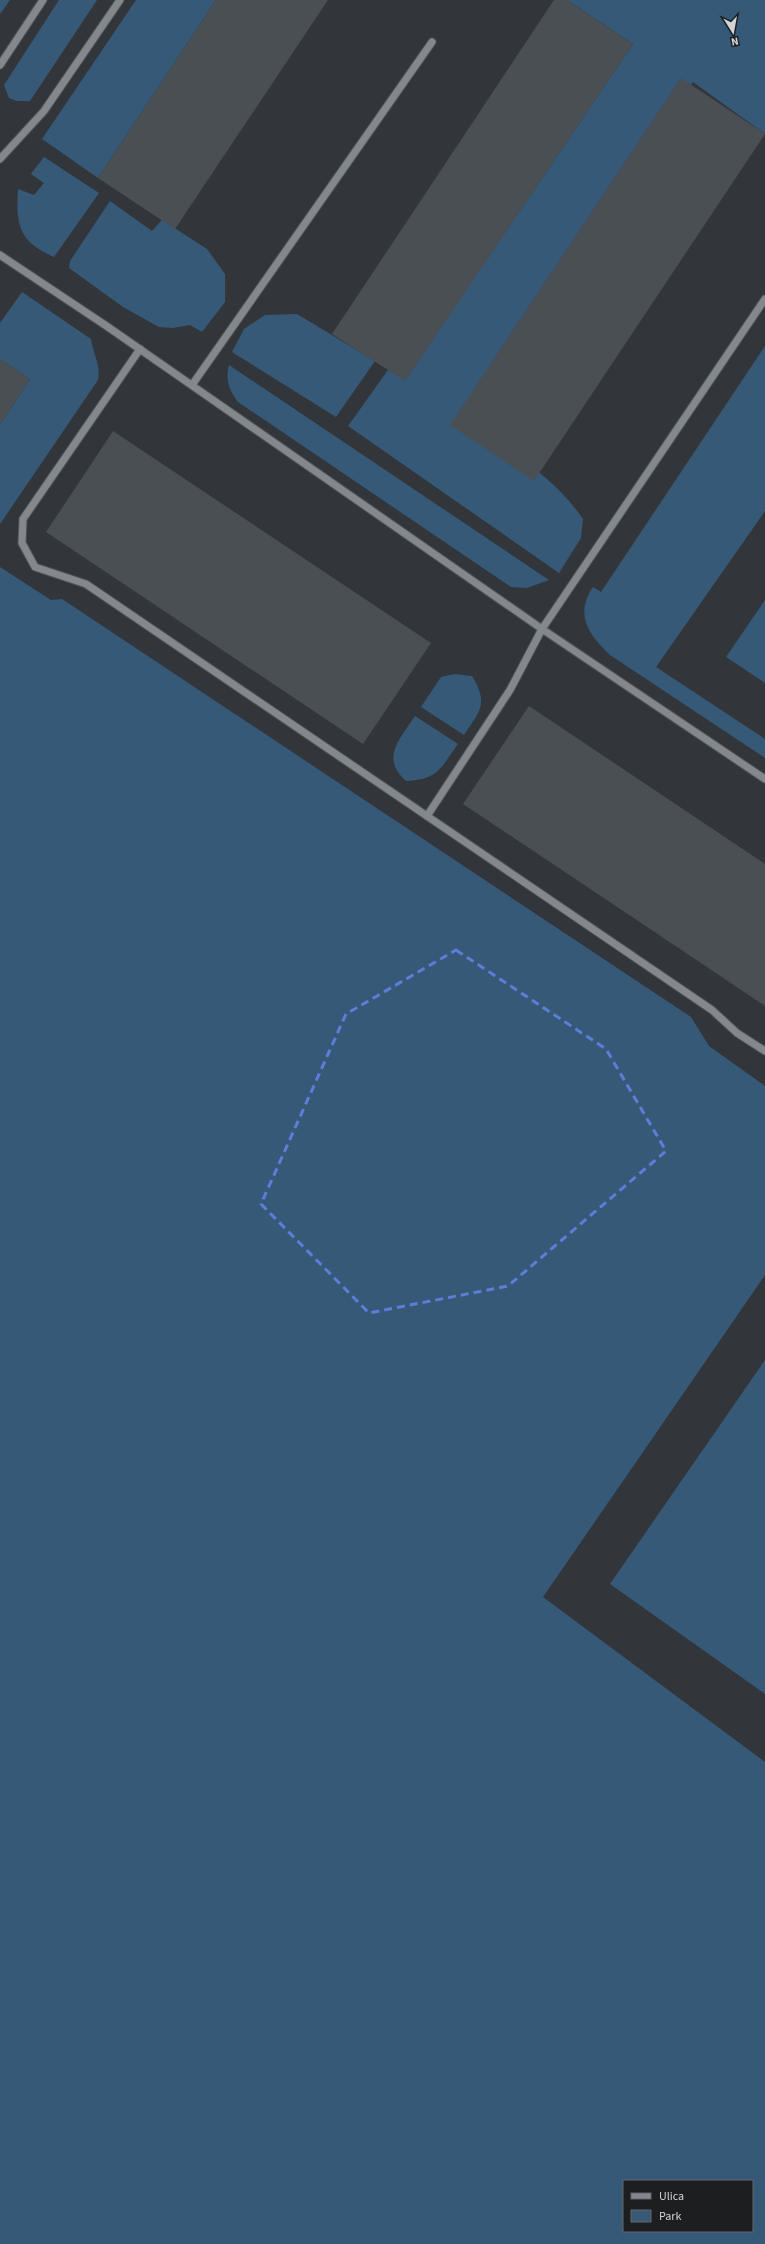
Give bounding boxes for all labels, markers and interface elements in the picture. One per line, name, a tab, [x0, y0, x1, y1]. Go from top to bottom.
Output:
north arrow	[713, 12, 753, 52]
text: N	[730, 33, 740, 49]
legend	[623, 2180, 753, 2232]
text: Ulica	[659, 2188, 684, 2205]
text: Park	[659, 2208, 681, 2225]

